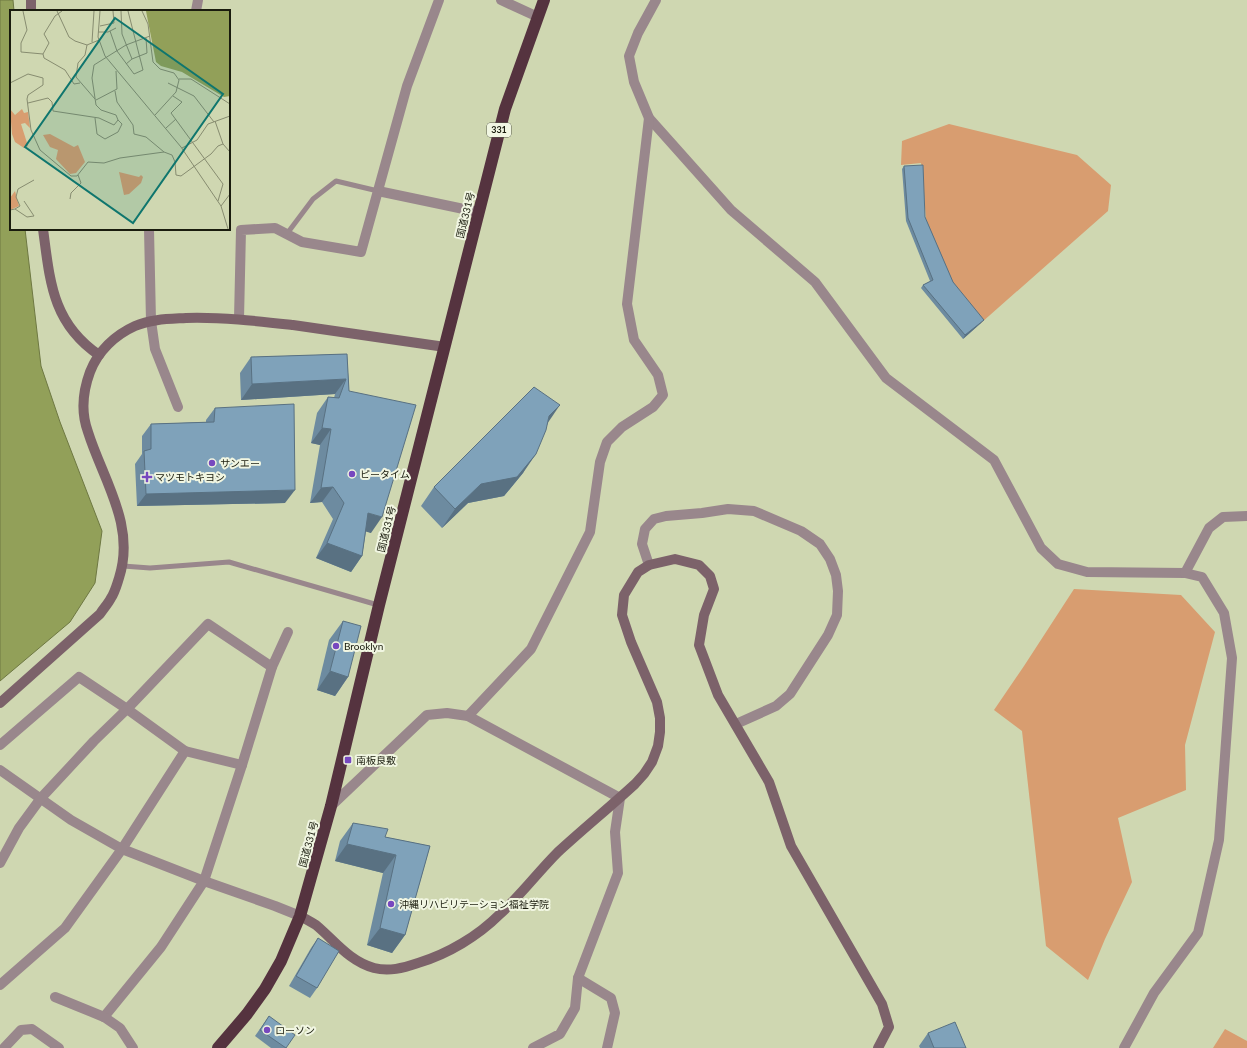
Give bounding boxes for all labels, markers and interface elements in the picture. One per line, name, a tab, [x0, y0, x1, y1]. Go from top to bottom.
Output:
inset map	[10, 10, 230, 230]
road number: 331	[487, 123, 511, 137]
street label: 国道331号	[453, 191, 477, 239]
place label: サンエー	[220, 457, 260, 469]
marker: サンエー	[207, 458, 217, 468]
place label: ピータイム	[360, 468, 410, 480]
marker: ピータイム	[347, 469, 357, 479]
place label: マツモトキヨシ	[155, 471, 225, 483]
marker: マツモトキヨシ	[142, 472, 152, 482]
street label: 国道331号	[374, 505, 398, 553]
place label: Brooklyn	[344, 640, 383, 652]
marker: Brooklyn	[331, 641, 341, 651]
place label: 南板良敷	[356, 754, 396, 766]
marker: 南板良敷	[343, 755, 353, 765]
street label: 国道331号	[296, 820, 320, 868]
place label: 沖縄リハビリテーション福祉学院	[399, 898, 549, 910]
marker: 沖縄リハビリテーション福祉学院	[386, 899, 396, 909]
place label: ローソン	[275, 1024, 315, 1036]
marker: ローソン	[262, 1025, 272, 1035]

